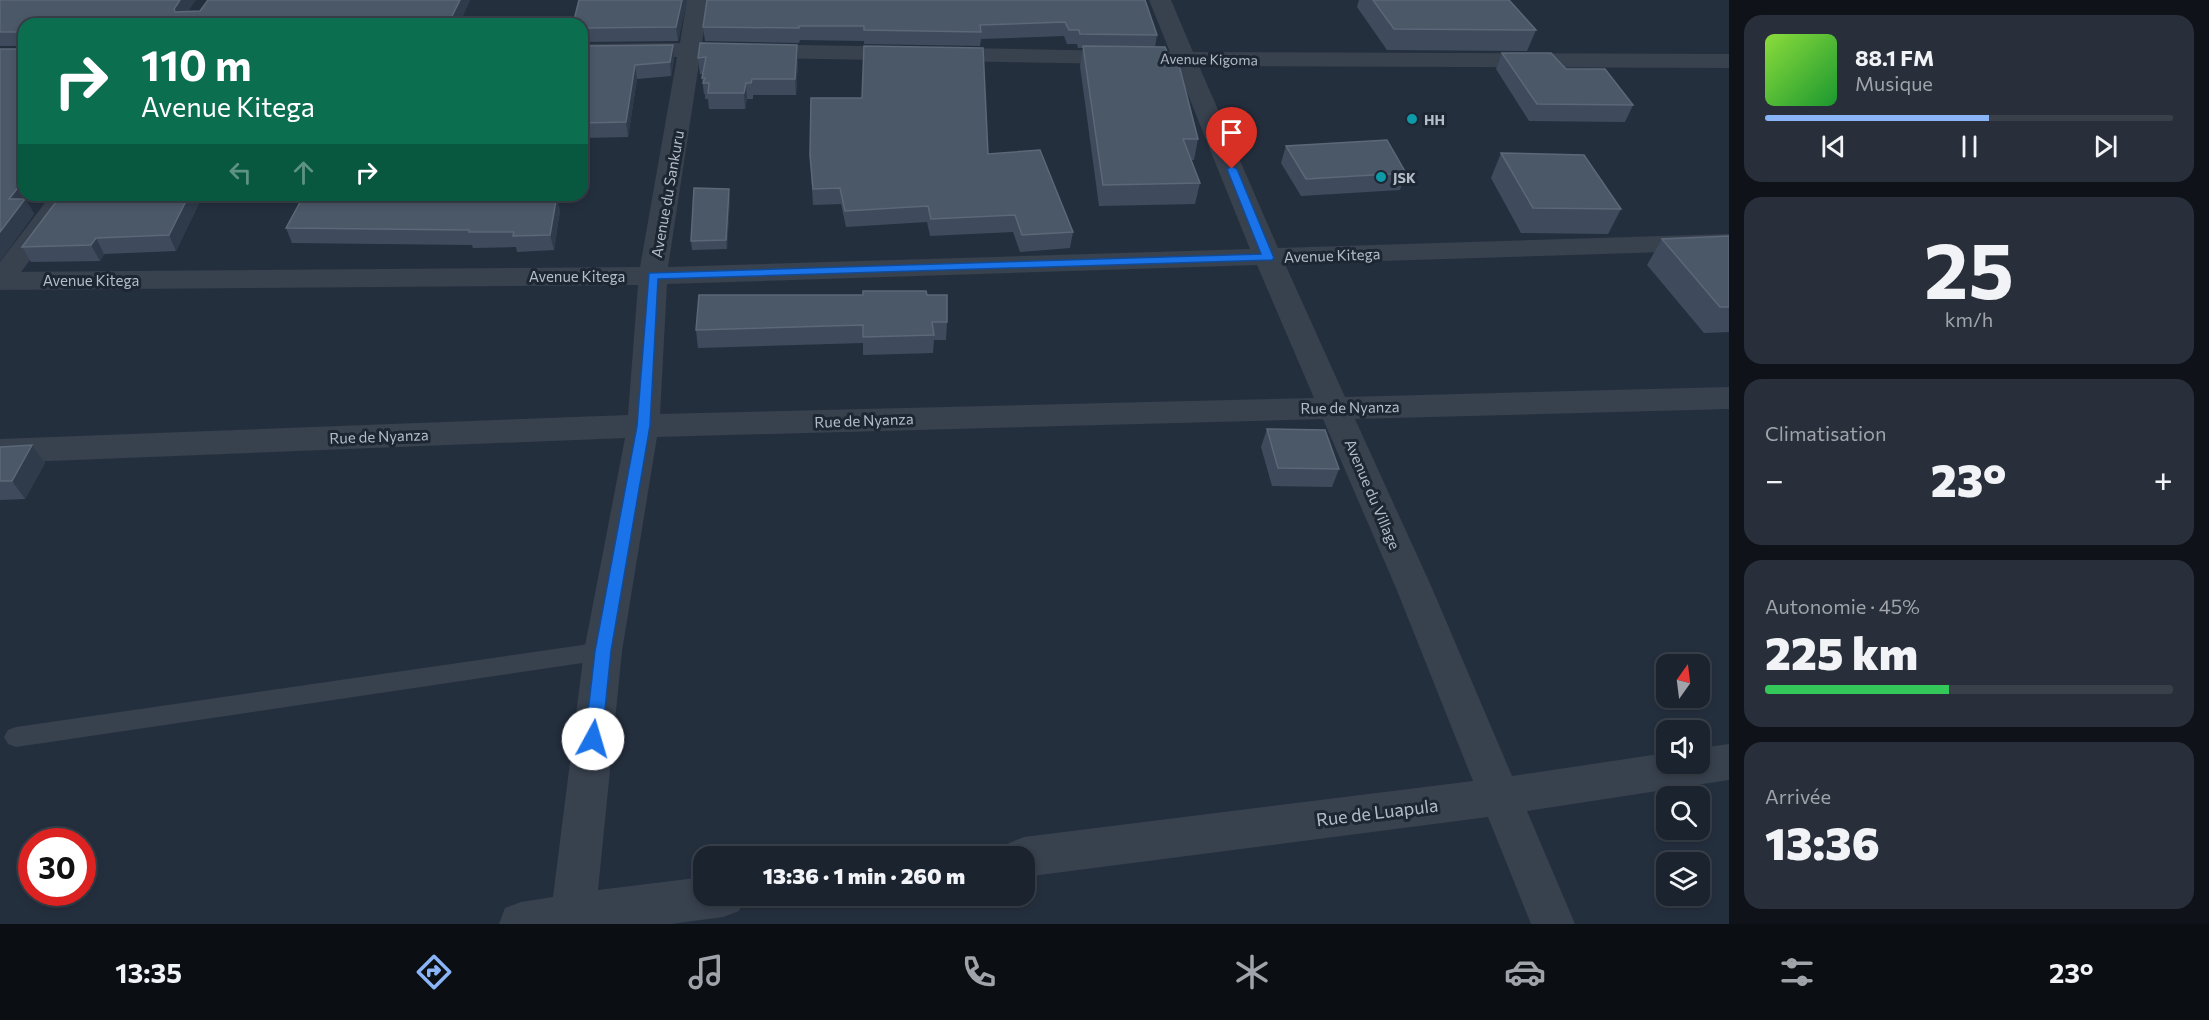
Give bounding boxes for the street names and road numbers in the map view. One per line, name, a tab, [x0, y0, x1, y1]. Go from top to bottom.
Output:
street label: Avenue Kigoma	[1160, 50, 1258, 68]
street label: Avenue du Sankuru	[647, 129, 687, 259]
street label: Avenue Kitega	[1283, 244, 1381, 266]
street label: Avenue Kitega	[529, 267, 625, 285]
street label: Avenue Kitega	[43, 271, 139, 289]
street label: Rue de Nyanza	[1300, 397, 1400, 417]
street label: Rue de Nyanza	[814, 409, 914, 431]
street label: Rue de Nyanza	[329, 425, 429, 447]
street label: Avenue du Village	[1342, 436, 1404, 552]
street label: Rue de Luapula	[1315, 794, 1439, 830]

